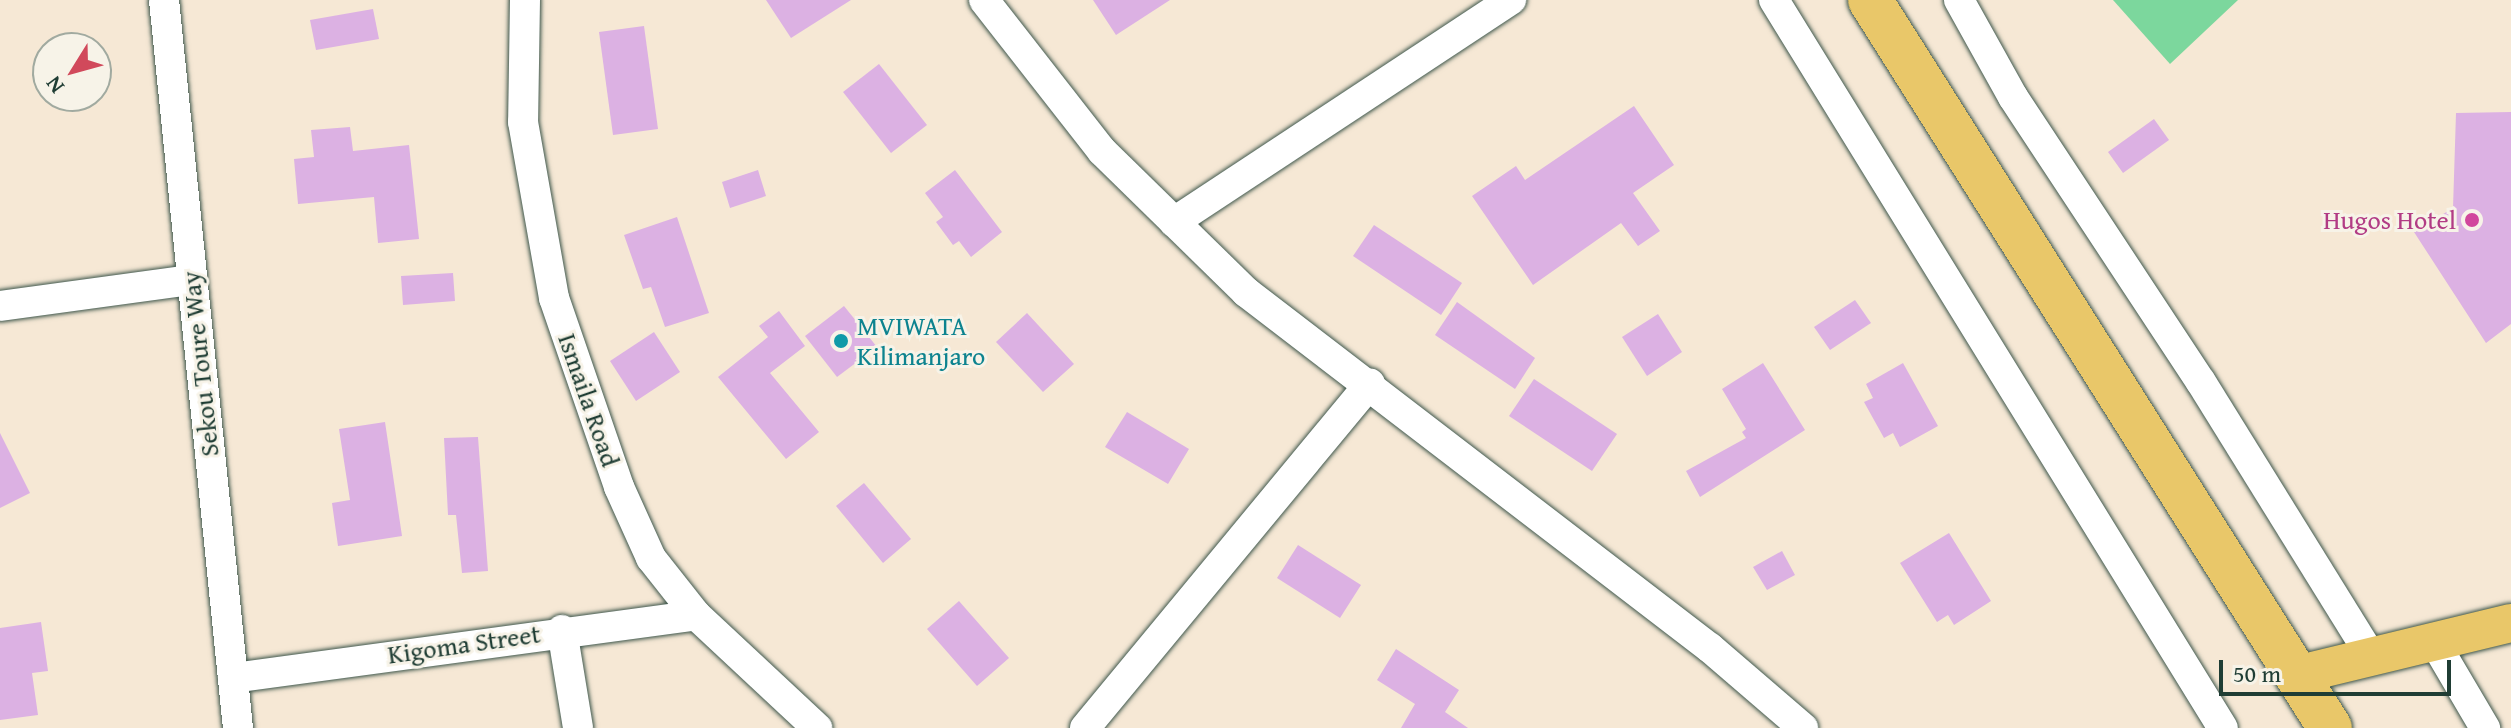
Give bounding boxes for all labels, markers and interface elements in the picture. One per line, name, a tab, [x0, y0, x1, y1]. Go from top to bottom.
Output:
north arrow	[32, 32, 112, 112]
text: N	[37, 70, 72, 101]
place label: Hugos Hotel	[2323, 204, 2456, 236]
marker: Hugos Hotel	[2463, 211, 2481, 229]
street label: Sekou Toure Way	[175, 270, 225, 458]
place label: MVIWATA Kilimanjaro	[857, 310, 985, 372]
street label: Ismaila Road	[552, 329, 626, 471]
marker: MVIWATA Kilimanjaro	[832, 332, 850, 350]
street label: Kigoma Street	[386, 618, 542, 670]
scale bar	[2223, 644, 2455, 694]
text: 50 m	[2233, 656, 2281, 691]

